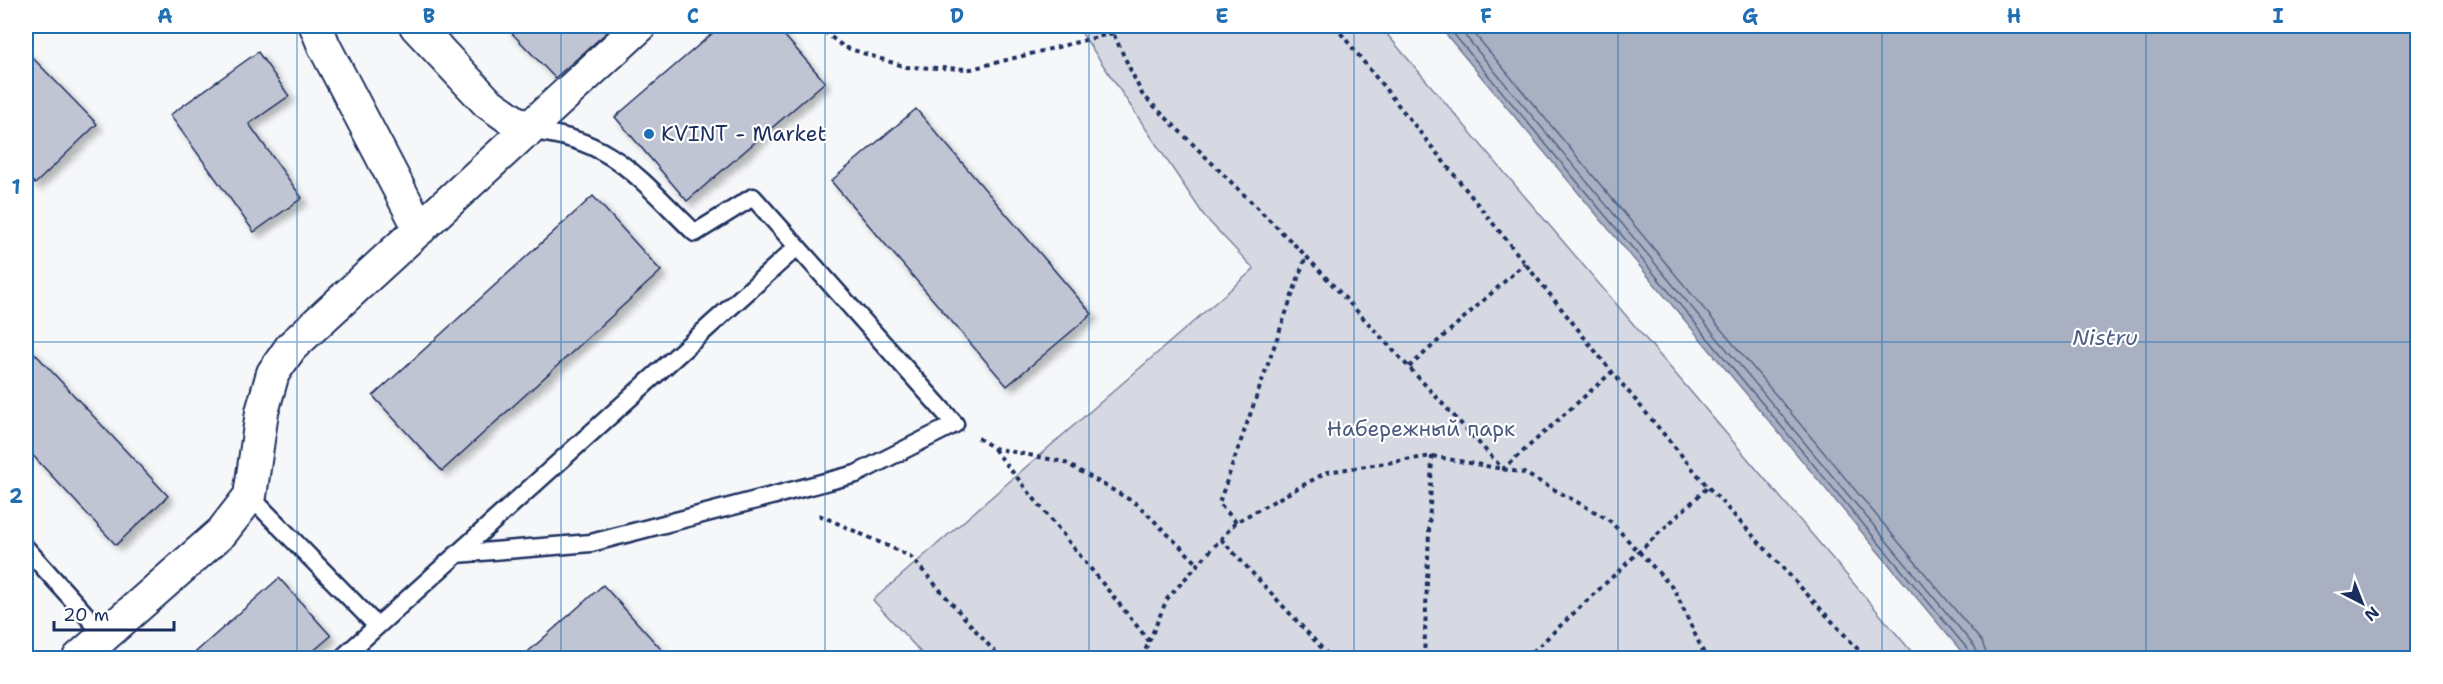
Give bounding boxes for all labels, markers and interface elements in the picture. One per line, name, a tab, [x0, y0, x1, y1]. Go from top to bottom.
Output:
text: A	[157, 3, 173, 29]
text: B	[423, 3, 435, 29]
text: C	[687, 3, 699, 29]
text: D	[950, 3, 964, 29]
text: E	[1215, 3, 1229, 29]
text: F	[1480, 3, 1492, 29]
text: G	[1742, 3, 1758, 29]
text: H	[2007, 3, 2021, 29]
text: I	[2272, 3, 2284, 29]
place label: KVINT - Market	[661, 120, 827, 148]
marker: KVINT - Market	[642, 127, 656, 141]
text: 1	[11, 174, 21, 200]
water label: Nistru	[2072, 323, 2138, 352]
park label: Набережный парк	[1327, 415, 1515, 443]
text: 2	[9, 483, 23, 509]
north arrow	[2332, 573, 2392, 633]
scale bar	[54, 594, 174, 632]
text: N	[2360, 602, 2383, 626]
text: 20 m	[63, 603, 109, 627]

